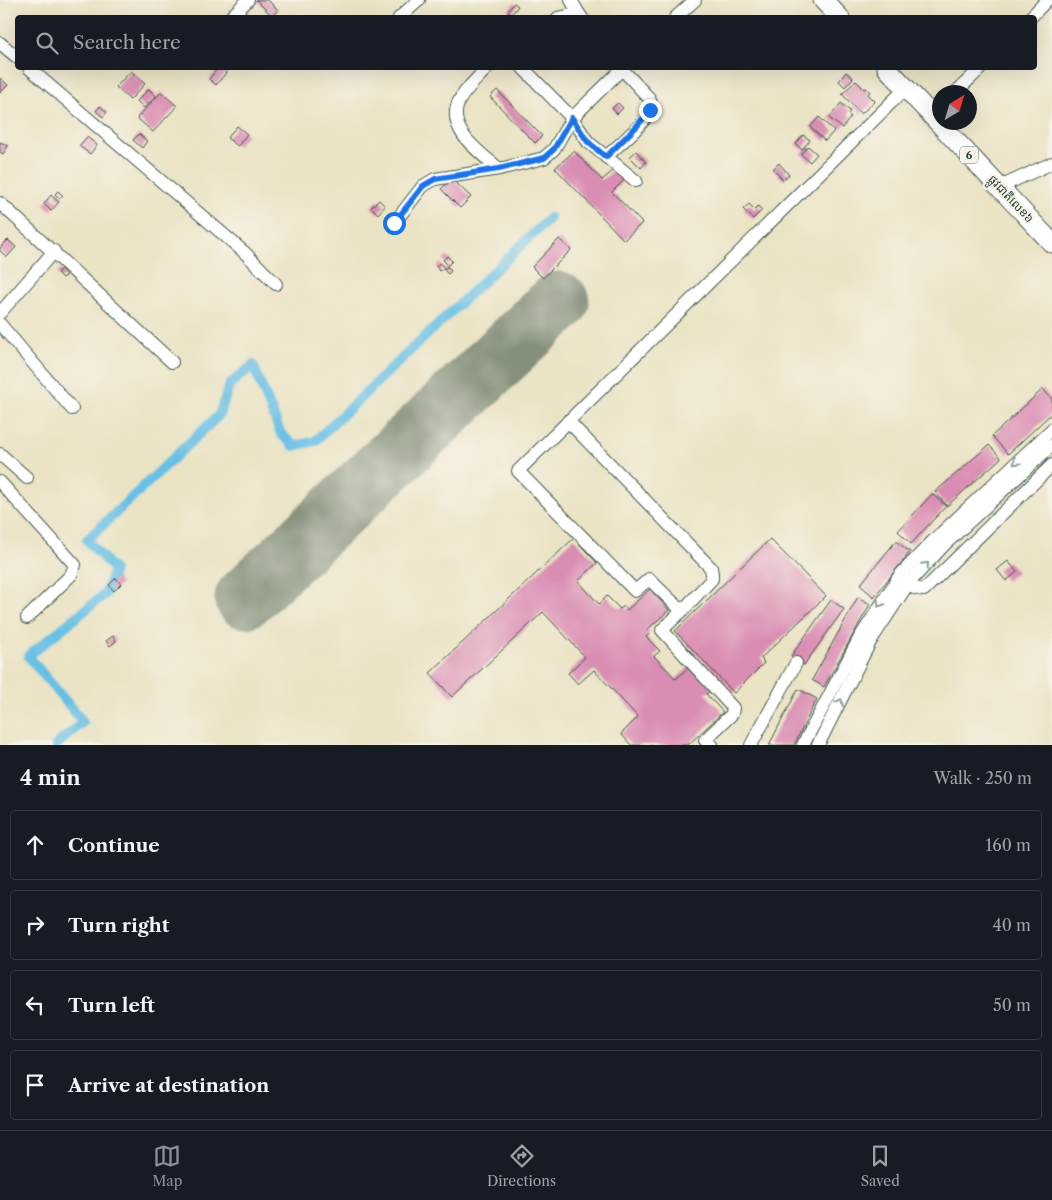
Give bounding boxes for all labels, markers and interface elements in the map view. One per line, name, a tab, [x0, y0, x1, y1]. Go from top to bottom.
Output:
search box	[15, 15, 1037, 70]
icon: search	[33, 29, 61, 57]
text: Search here	[73, 31, 181, 54]
north arrow	[932, 85, 977, 130]
route end	[639, 99, 662, 122]
road number: 6	[960, 146, 978, 164]
street label: ផ្លូវជាតិលេខ៦	[983, 172, 1037, 228]
route start	[383, 212, 406, 235]
one-way arrow	[1013, 456, 1022, 465]
one-way arrow	[920, 561, 929, 570]
one-way arrow	[877, 598, 886, 608]
one-way arrow	[834, 698, 844, 707]
text: 4 min	[20, 765, 81, 790]
text: Walk · 250 m	[934, 768, 1032, 788]
icon: ahead	[21, 831, 49, 859]
text: Continue	[68, 834, 160, 857]
text: 160 m	[986, 835, 1031, 855]
icon: right	[21, 911, 49, 939]
text: Turn right	[68, 914, 169, 937]
text: 40 m	[992, 915, 1031, 935]
icon: left	[21, 991, 49, 1019]
text: Turn left	[68, 994, 155, 1017]
text: 50 m	[993, 995, 1031, 1015]
icon: arrive	[21, 1071, 49, 1099]
text: Arrive at destination	[68, 1074, 269, 1097]
tab: Map	[152, 1142, 182, 1190]
tab: Directions	[487, 1142, 556, 1190]
tab: Saved	[861, 1142, 900, 1190]

